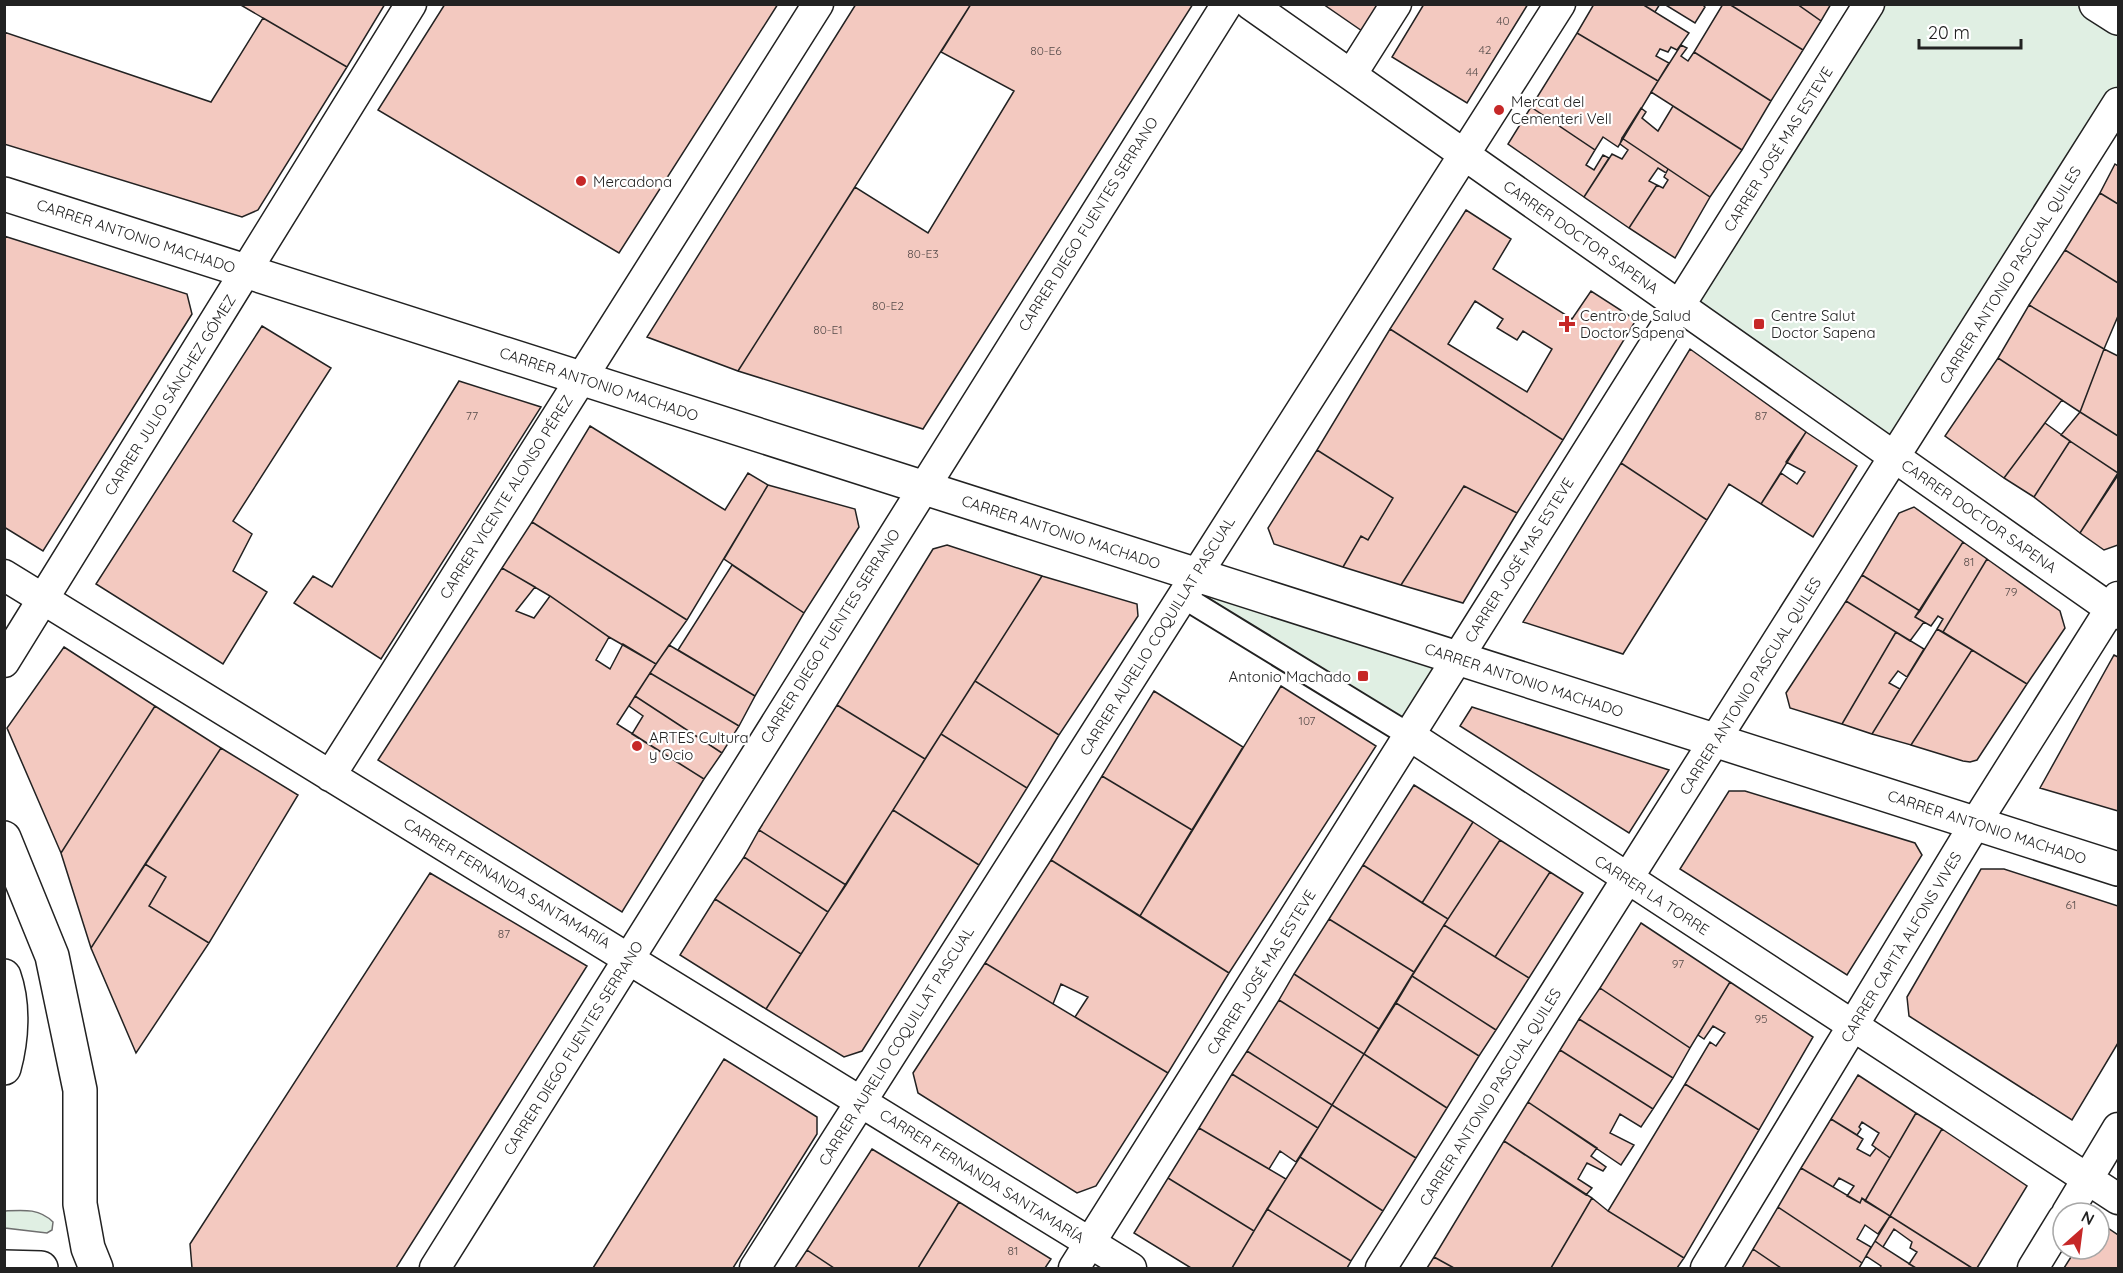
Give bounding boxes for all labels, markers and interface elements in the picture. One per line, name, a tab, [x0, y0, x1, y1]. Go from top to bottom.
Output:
scale bar	[1919, 12, 2021, 50]
house number: 40	[1496, 13, 1510, 28]
text: 20 m	[1928, 21, 1970, 44]
house number: 42	[1479, 42, 1492, 57]
house number: 80-E6	[1030, 43, 1062, 58]
street label: CARRER JOSÉ MAS ESTEVE	[1719, 63, 1837, 235]
house number: 44	[1466, 64, 1478, 79]
place label: Mercat del Cementeri Vell	[1511, 92, 1612, 128]
marker: Mercat del Cementeri Vell	[1492, 103, 1506, 117]
street label: CARRER DIEGO FUENTES SERRANO	[1014, 113, 1162, 335]
street label: CARRER ANTONIO PASCUAL QUILES	[1935, 163, 2085, 387]
place label: Mercadona	[593, 172, 672, 191]
marker: Mercadona	[574, 174, 588, 188]
street label: CARRER DOCTOR SAPENA	[1500, 176, 1662, 298]
street label: CARRER ANTONIO MACHADO	[34, 195, 238, 277]
house number: 80-E3	[907, 246, 939, 261]
street label: CARRER JULIO SÁNCHEZ GÓMEZ	[100, 291, 240, 499]
house number: 80-E2	[872, 298, 904, 313]
place label: Centro de Salud Doctor Sapena	[1580, 306, 1691, 342]
place label: Centre Salut Doctor Sapena	[1771, 306, 1876, 342]
marker: Centro de Salud Doctor Sapena	[1558, 315, 1576, 333]
marker: Centre Salut Doctor Sapena	[1752, 317, 1766, 331]
house number: 80-E1	[813, 322, 843, 337]
street label: CARRER ANTONIO MACHADO	[497, 343, 701, 425]
street label: CARRER VICENTE ALONSO PÉREZ	[435, 392, 577, 602]
house number: 77	[466, 408, 478, 423]
house number: 87	[1755, 408, 1767, 423]
street label: CARRER DOCTOR SAPENA	[1898, 455, 2060, 577]
street label: CARRER JOSÉ MAS ESTEVE	[1460, 474, 1578, 646]
street label: CARRER ANTONIO MACHADO	[959, 491, 1163, 573]
street label: CARRER AURELIO COQUILLAT PASCUAL	[1075, 513, 1239, 759]
street label: CARRER DIEGO FUENTES SERRANO	[756, 525, 904, 747]
house number: 81	[1964, 554, 1974, 569]
street label: CARRER ANTONIO PASCUAL QUILES	[1675, 574, 1825, 798]
house number: 79	[2005, 584, 2018, 599]
street label: CARRER ANTONIO MACHADO	[1422, 639, 1626, 721]
place label: Antonio Machado	[1228, 667, 1351, 686]
marker: Antonio Machado	[1356, 669, 1370, 683]
house number: 107	[1298, 713, 1316, 728]
place label: ARTES Cultura y Ocio	[649, 728, 749, 764]
marker: ARTES Cultura y Ocio	[630, 739, 644, 753]
street label: CARRER ANTONIO MACHADO	[1885, 786, 2089, 868]
street label: CARRER FERNANDA SANTAMARÍA	[400, 814, 614, 953]
street label: CARRER CAPITÀ ALFONS VIVES	[1836, 848, 1966, 1046]
street label: CARRER LA TORRE	[1591, 851, 1713, 939]
street label: CARRER JOSÉ MAS ESTEVE	[1202, 886, 1320, 1058]
house number: 61	[2066, 897, 2076, 912]
street label: CARRER AURELIO COQUILLAT PASCUAL	[814, 923, 978, 1169]
house number: 87	[498, 926, 510, 941]
street label: CARRER DIEGO FUENTES SERRANO	[499, 937, 647, 1159]
house number: 97	[1672, 956, 1684, 971]
street label: CARRER ANTONIO PASCUAL QUILES	[1415, 985, 1565, 1209]
house number: 95	[1754, 1011, 1768, 1026]
street label: CARRER FERNANDA SANTAMARÍA	[876, 1105, 1088, 1247]
north arrow	[2051, 1201, 2111, 1261]
text: N	[2078, 1206, 2098, 1229]
house number: 81	[1008, 1243, 1018, 1258]

